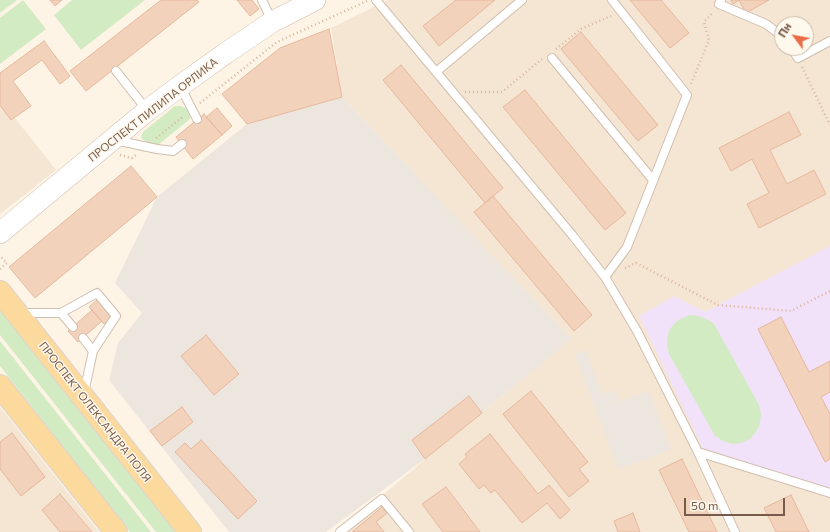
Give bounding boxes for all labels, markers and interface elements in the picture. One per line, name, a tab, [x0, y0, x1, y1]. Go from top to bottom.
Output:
north arrow	[774, 16, 814, 56]
text: Пн	[775, 20, 794, 40]
street label: ПРОСПЕКТ ПИЛИПА ОРЛИКА	[86, 55, 220, 165]
street label: ПРОСПЕКТ ОЛЕКСАНДРА ПОЛЯ	[36, 339, 154, 485]
scale bar	[686, 490, 787, 516]
text: 50 m	[691, 498, 719, 512]

